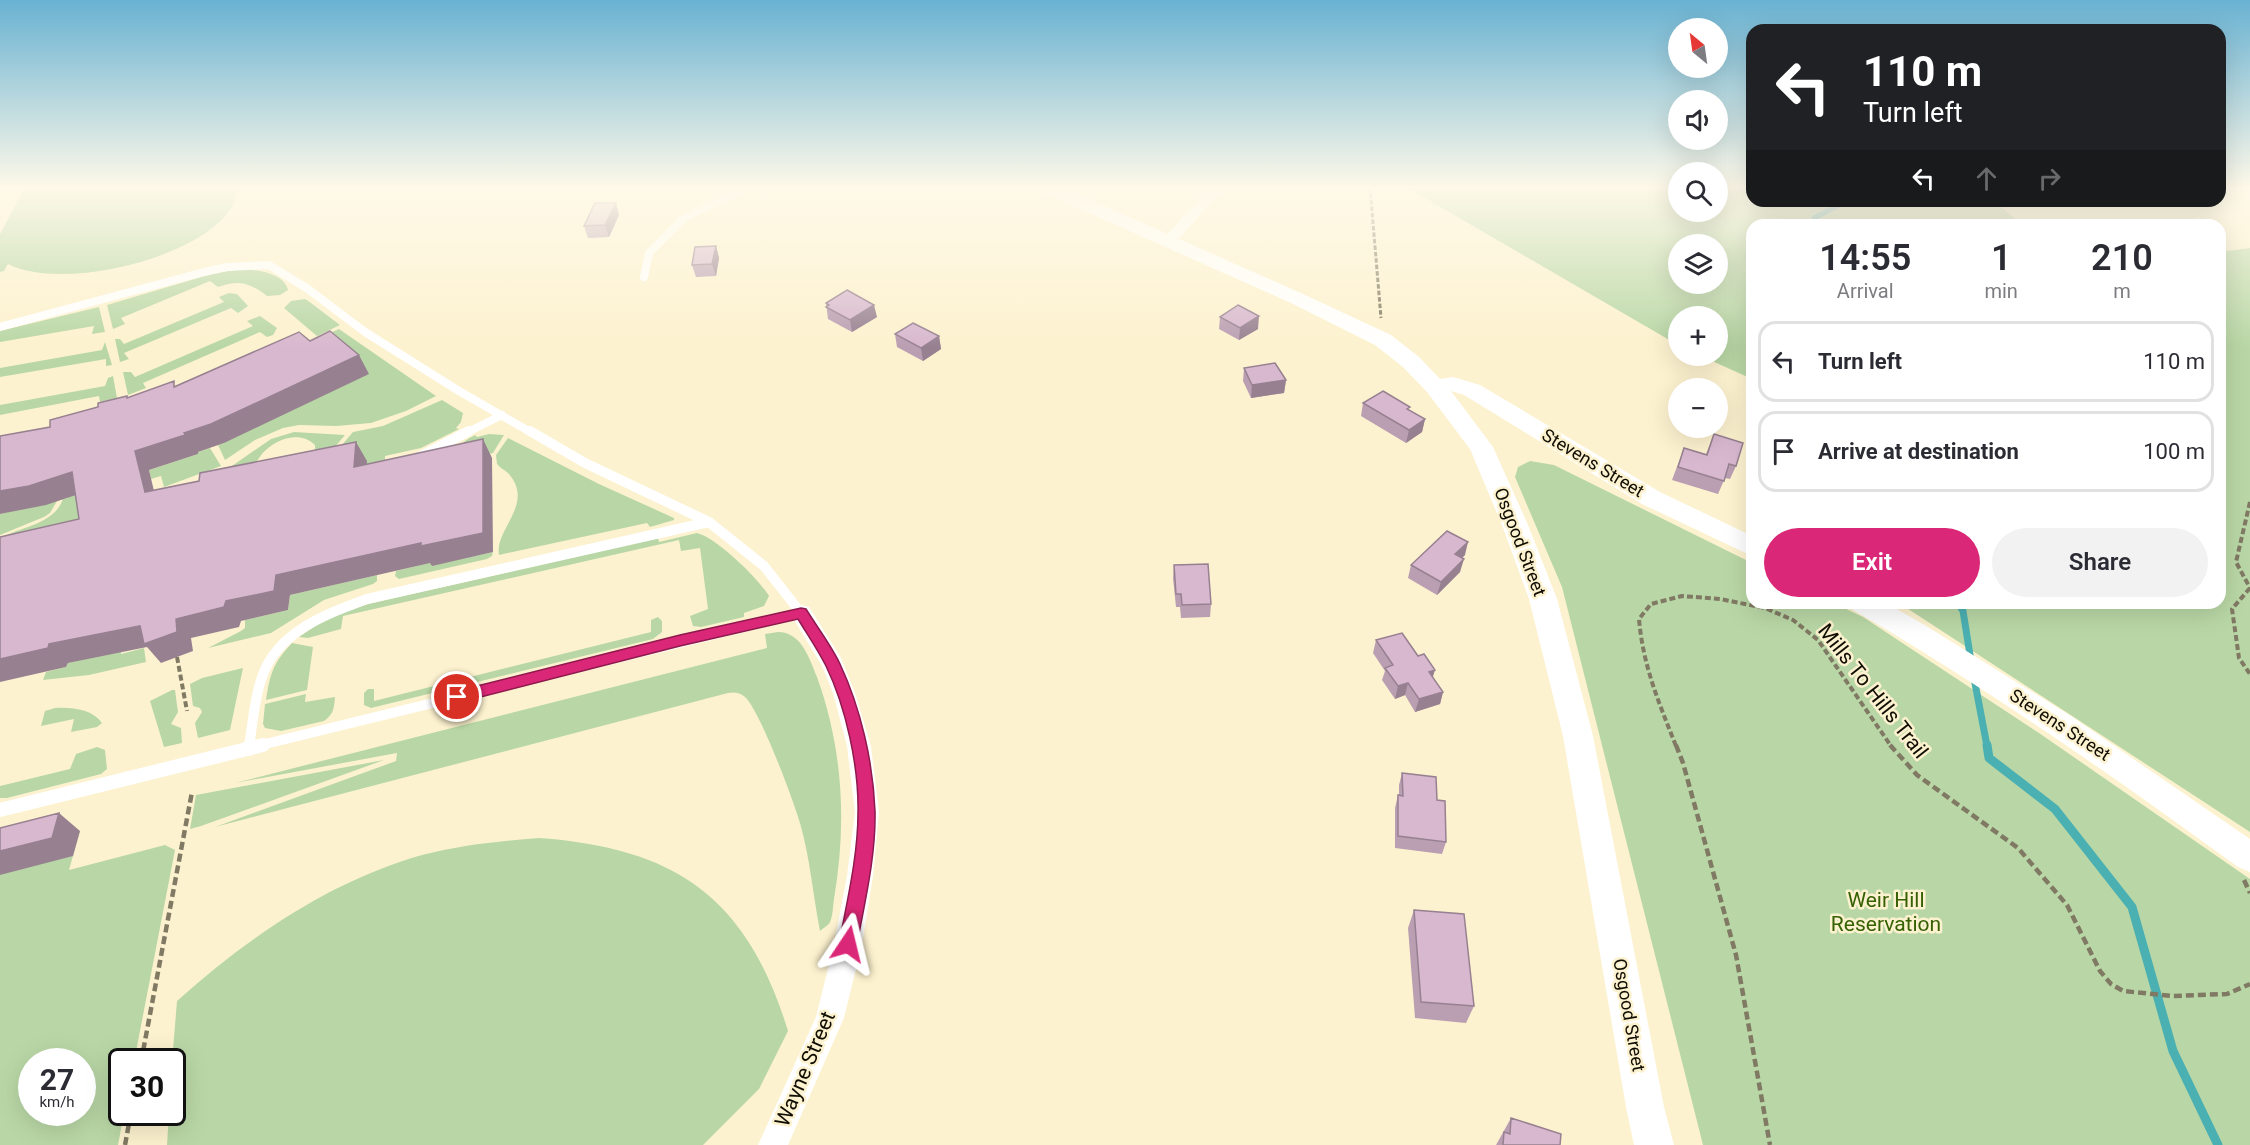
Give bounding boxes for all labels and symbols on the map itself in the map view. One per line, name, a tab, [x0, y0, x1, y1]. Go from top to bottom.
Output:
north arrow	[1668, 18, 1728, 78]
street label: Stevens Street	[1538, 424, 1648, 501]
street label: Osgood Street	[1490, 485, 1551, 599]
street label: Mills To Hills Trail	[1813, 619, 1933, 763]
pin	[431, 671, 482, 722]
street label: Stevens Street	[2006, 684, 2114, 765]
park label: Weir Hill Reservation	[1831, 888, 1941, 936]
position arrow	[816, 912, 880, 976]
street label: Osgood Street	[1609, 957, 1650, 1073]
street label: Wayne Street	[770, 1008, 840, 1130]
speed limit sign: 30	[108, 1048, 186, 1126]

